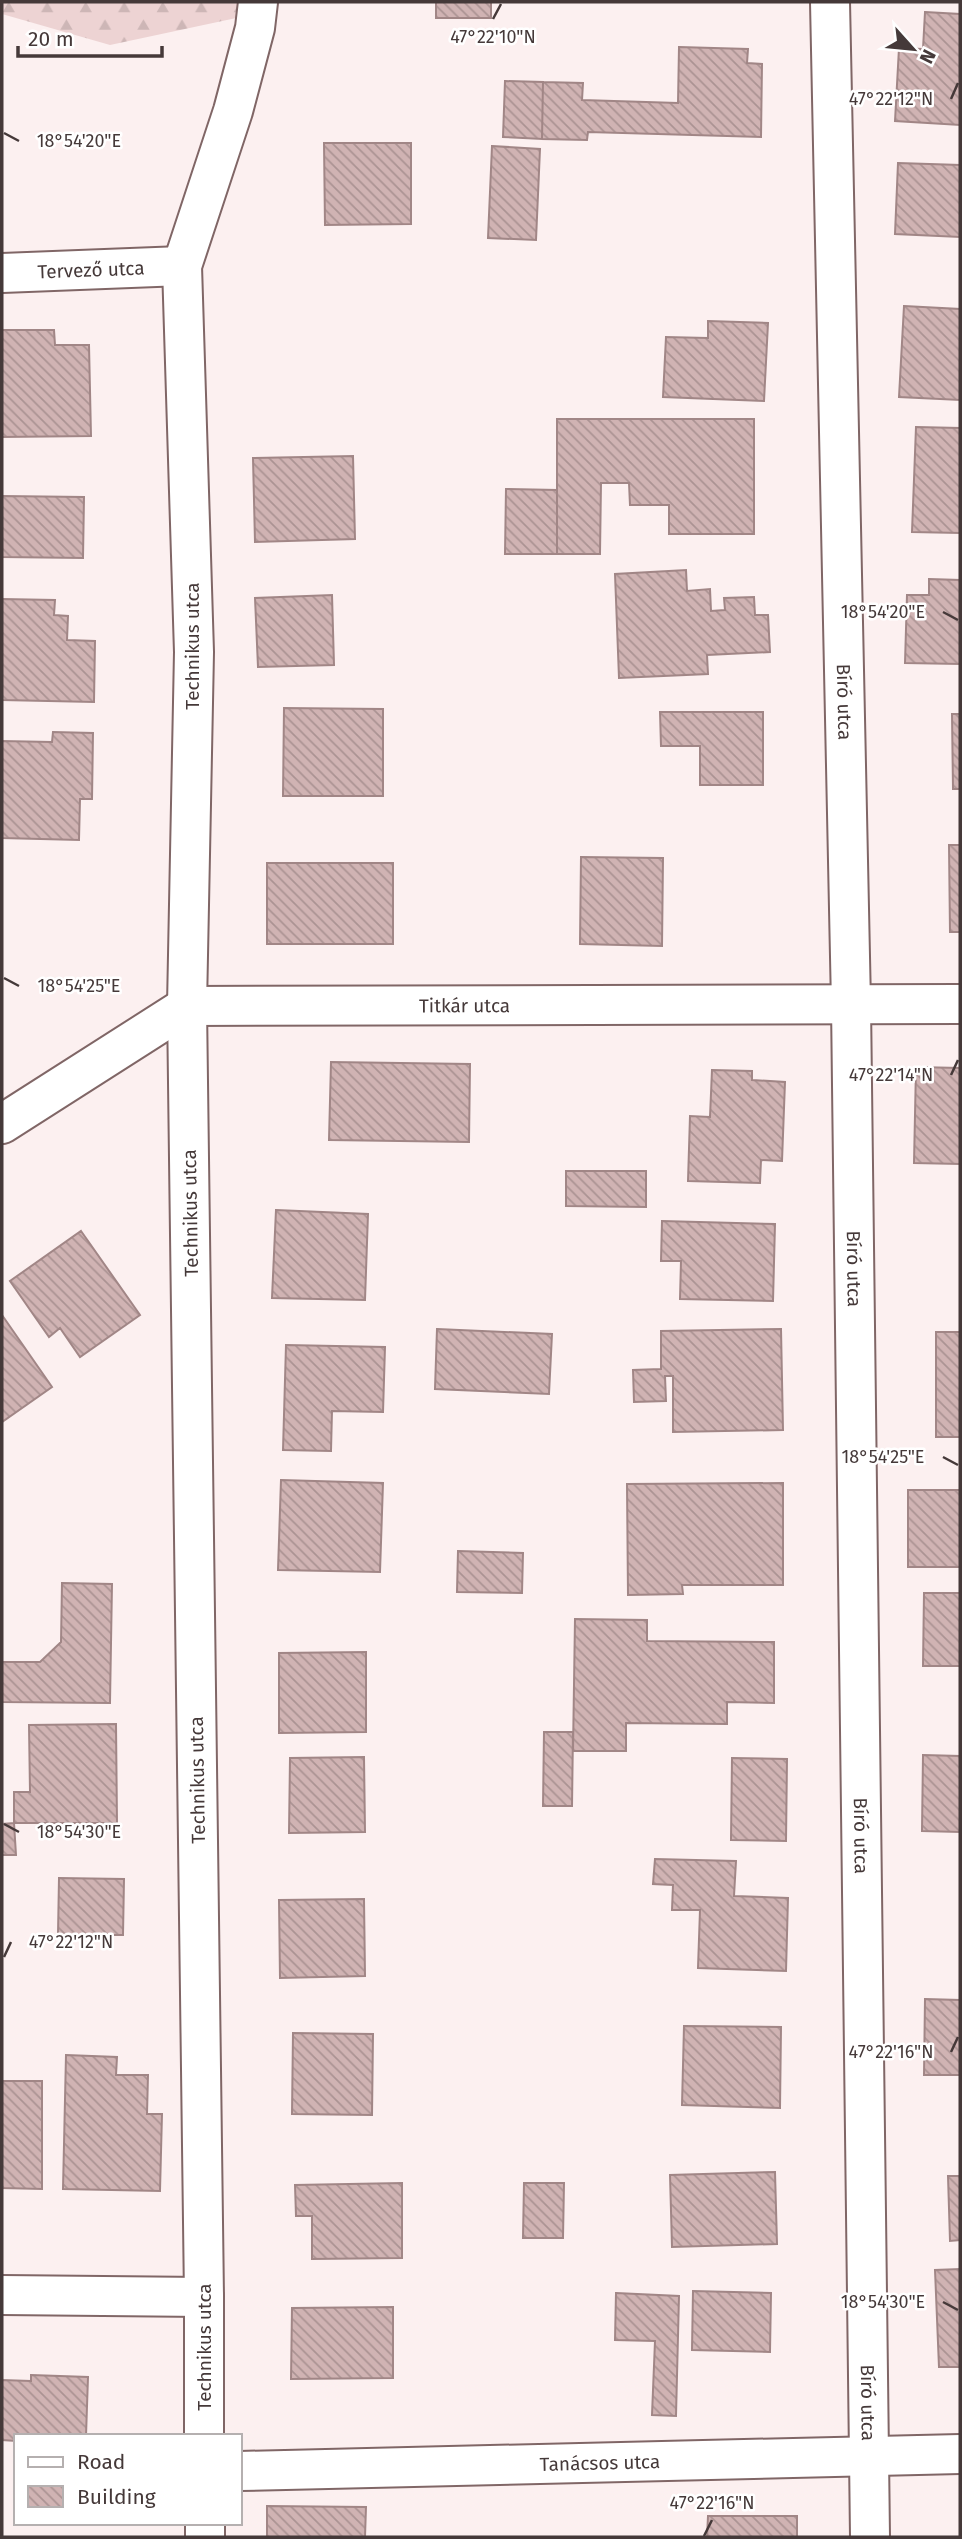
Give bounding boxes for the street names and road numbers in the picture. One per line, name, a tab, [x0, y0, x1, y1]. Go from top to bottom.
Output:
street label: Tervező utca	[37, 256, 145, 284]
street label: Technikus utca	[181, 582, 204, 710]
street label: Bíró utca	[832, 663, 856, 740]
street label: Titkár utca	[419, 994, 510, 1017]
street label: Technikus utca	[178, 1149, 203, 1277]
street label: Bíró utca	[842, 1230, 866, 1307]
street label: Technikus utca	[185, 1716, 210, 1844]
street label: Bíró utca	[849, 1797, 873, 1874]
street label: Technikus utca	[193, 2283, 216, 2411]
street label: Bíró utca	[856, 2364, 880, 2441]
street label: Tanácsos utca	[539, 2450, 660, 2476]

